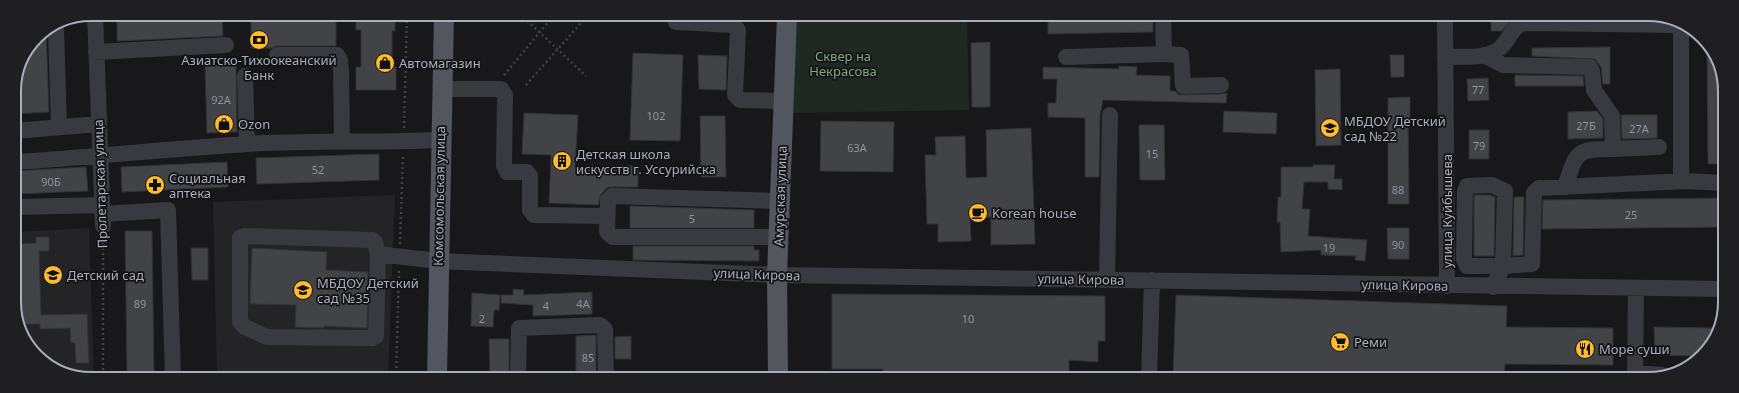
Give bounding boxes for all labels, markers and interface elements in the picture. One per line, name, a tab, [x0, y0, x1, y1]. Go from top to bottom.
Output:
bank icon: Азиатско-Тихоокеанский Банк	[248, 29, 270, 51]
park label: Сквер на Некрасова	[809, 47, 877, 80]
place label: Азиатско-Тихоокеанский Банк	[181, 51, 337, 84]
shop icon: Автомагазин	[374, 52, 396, 74]
place label: Автомагазин	[399, 54, 481, 72]
house number: 77	[1472, 82, 1484, 97]
house number: 92А	[211, 92, 232, 107]
house number: 102	[647, 108, 665, 123]
place label: МБДОУ Детский сад №22	[1344, 112, 1446, 145]
shop icon: Ozon	[213, 113, 235, 135]
place label: Ozon	[238, 115, 270, 133]
school or university icon: МБДОУ Детский сад №22	[1319, 117, 1341, 139]
house number: 27Б	[1576, 118, 1596, 133]
street label: Пролетарская улица	[89, 119, 111, 249]
house number: 27А	[1629, 121, 1650, 136]
street label: Комсомольская улица	[429, 126, 449, 266]
house number: 79	[1473, 138, 1485, 153]
house number: 63А	[847, 140, 868, 155]
place label: Детская школа искусств г. Уссурийска	[576, 145, 716, 178]
street label: Амурская улица	[769, 145, 791, 247]
house number: 15	[1146, 146, 1158, 161]
building icon: Детская школа искусств г. Уссурийска	[551, 150, 573, 172]
street label: улица Куйбышева	[1438, 154, 1456, 268]
house number: 52	[312, 162, 324, 177]
place label: Социальная аптека	[169, 169, 246, 202]
house number: 90Б	[41, 174, 61, 189]
pharmacy icon: Социальная аптека	[144, 174, 166, 196]
house number: 88	[1392, 182, 1404, 197]
cafe icon: Korean house	[967, 202, 989, 224]
place label: Korean house	[992, 204, 1077, 222]
house number: 25	[1625, 207, 1637, 222]
house number: 5	[689, 211, 695, 226]
house number: 90	[1392, 237, 1404, 252]
house number: 19	[1323, 240, 1335, 255]
street label: улица Кирова	[713, 263, 801, 285]
school or university icon: Детский сад	[42, 264, 64, 286]
place label: Детский сад	[67, 266, 144, 284]
street label: улица Кирова	[1038, 269, 1124, 289]
place label: МБДОУ Детский сад №35	[317, 274, 419, 307]
street label: улица Кирова	[1362, 275, 1448, 295]
school or university icon: МБДОУ Детский сад №35	[292, 279, 314, 301]
house number: 89	[134, 296, 146, 311]
house number: 4А	[576, 296, 591, 311]
house number: 4	[543, 298, 550, 313]
house number: 2	[479, 311, 485, 326]
house number: 10	[962, 311, 974, 326]
supermarket icon: Реми	[1329, 331, 1351, 353]
place label: Реми	[1354, 333, 1387, 351]
restaurant icon: Море суши	[1574, 338, 1596, 360]
place label: Море суши	[1599, 340, 1670, 358]
house number: 85	[582, 350, 594, 365]

